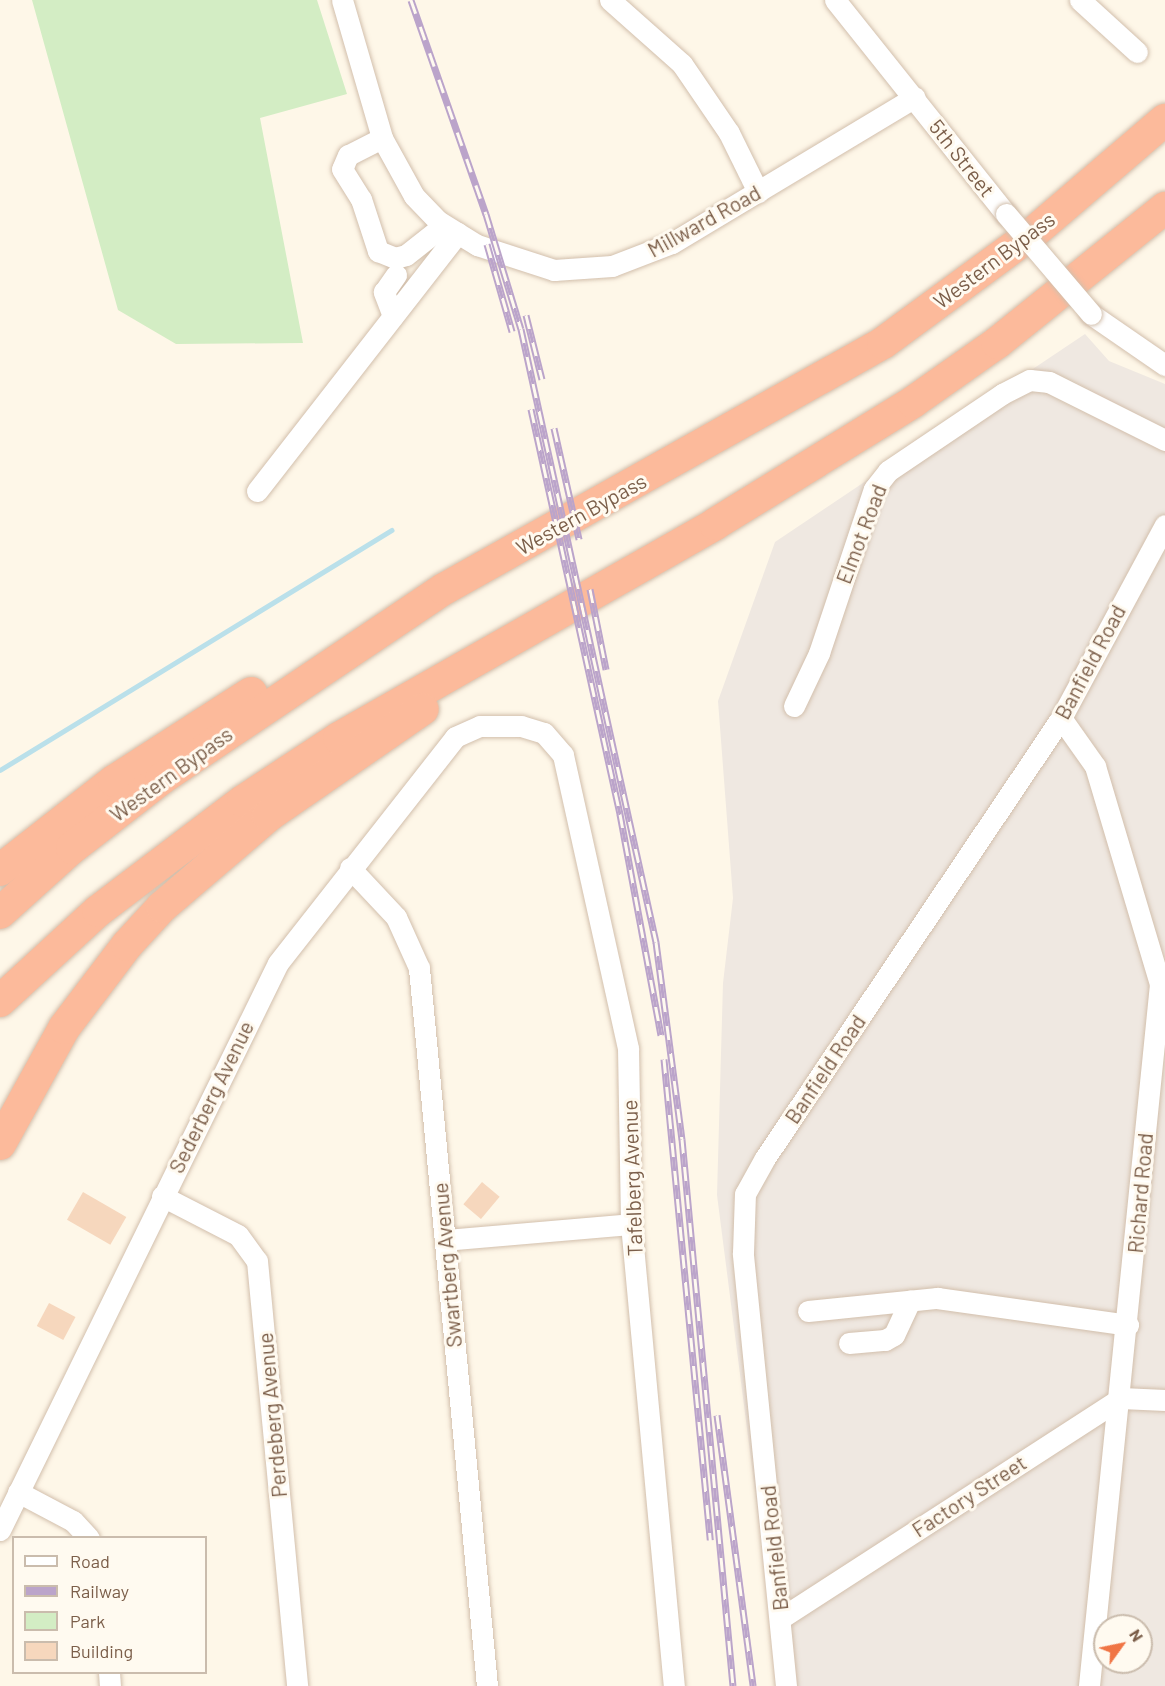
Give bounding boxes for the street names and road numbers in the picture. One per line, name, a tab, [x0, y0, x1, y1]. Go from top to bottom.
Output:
street label: 5th Street	[924, 114, 1000, 202]
street label: Millward Road	[643, 180, 765, 262]
street label: Western Bypass	[928, 206, 1060, 314]
street label: Western Bypass	[511, 468, 651, 560]
street label: Elmot Road	[831, 481, 891, 587]
street label: Banfield Road	[1049, 600, 1131, 724]
street label: Western Bypass	[105, 721, 237, 827]
street label: Banfield Road	[779, 1010, 871, 1128]
street label: Sederberg Avenue	[163, 1017, 259, 1177]
street label: Tafelberg Avenue	[617, 1099, 647, 1257]
street label: Richard Road	[1122, 1132, 1158, 1254]
street label: Swartberg Avenue	[427, 1181, 467, 1349]
street label: Perdeberg Avenue	[252, 1331, 292, 1499]
street label: Factory Street	[907, 1450, 1031, 1542]
street label: Banfield Road	[755, 1484, 793, 1612]

